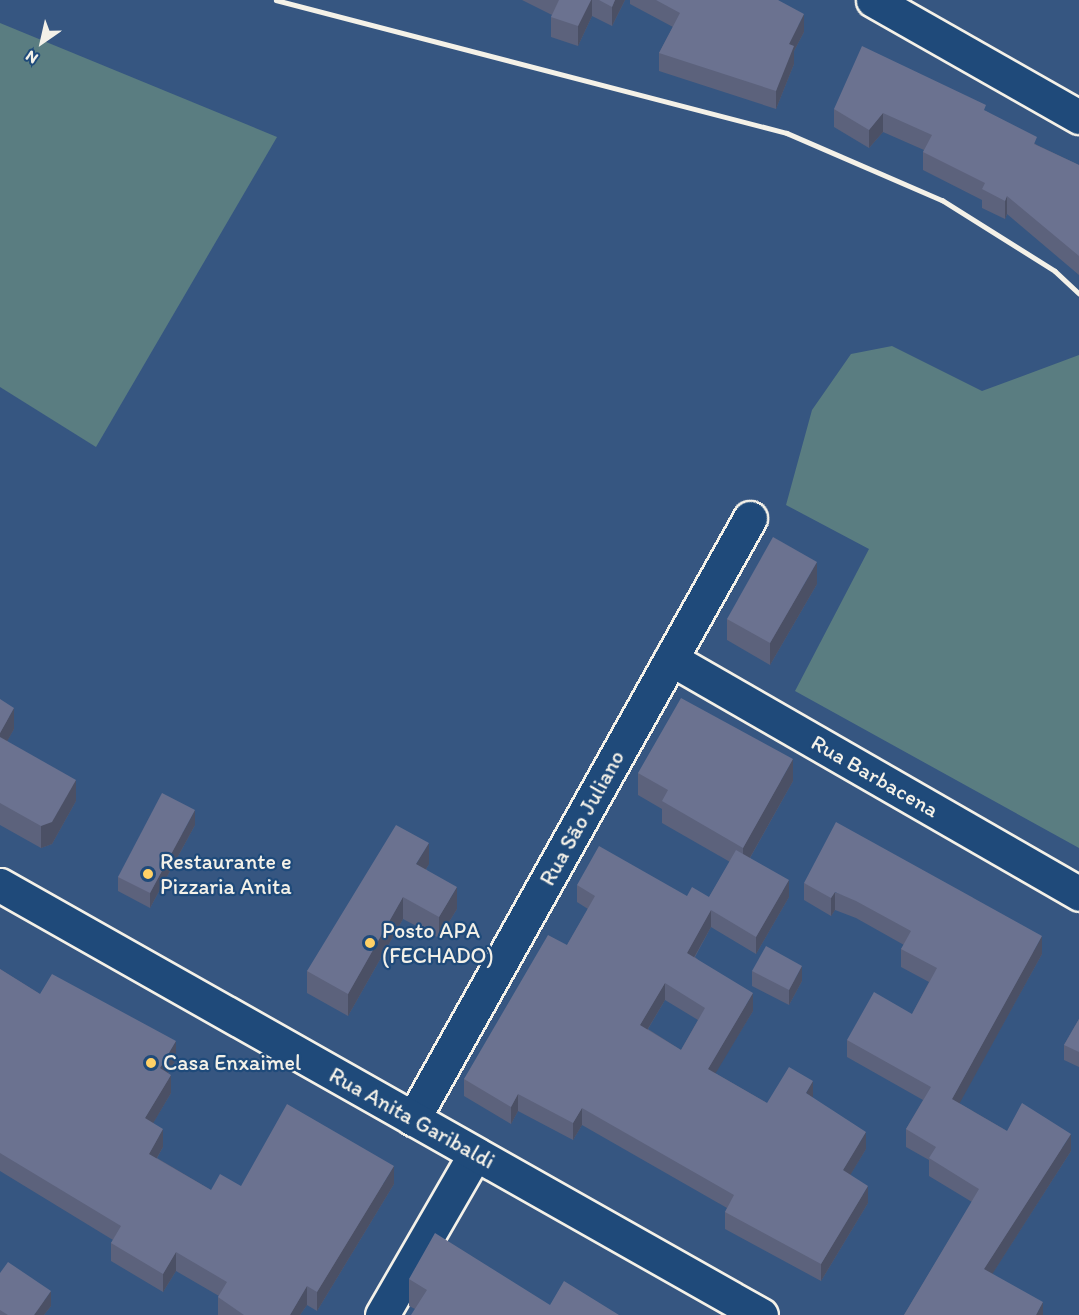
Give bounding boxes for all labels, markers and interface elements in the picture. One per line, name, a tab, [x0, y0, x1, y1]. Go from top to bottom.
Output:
north arrow	[12, 12, 72, 72]
text: N	[22, 46, 41, 68]
street label: Rua Barbacena	[807, 729, 943, 823]
street label: Rua São Juliano	[534, 746, 630, 890]
place label: Restaurante e Pizzaria Anita	[160, 848, 291, 900]
marker: Restaurante e Pizzaria Anita	[141, 867, 155, 881]
place label: Posto APA (FECHADO)	[382, 917, 494, 968]
marker: Posto APA (FECHADO)	[363, 936, 377, 950]
place label: Casa Enxaimel	[163, 1050, 301, 1076]
marker: Casa Enxaimel	[144, 1056, 158, 1070]
street label: Rua Anita Garibaldi	[325, 1062, 499, 1174]

